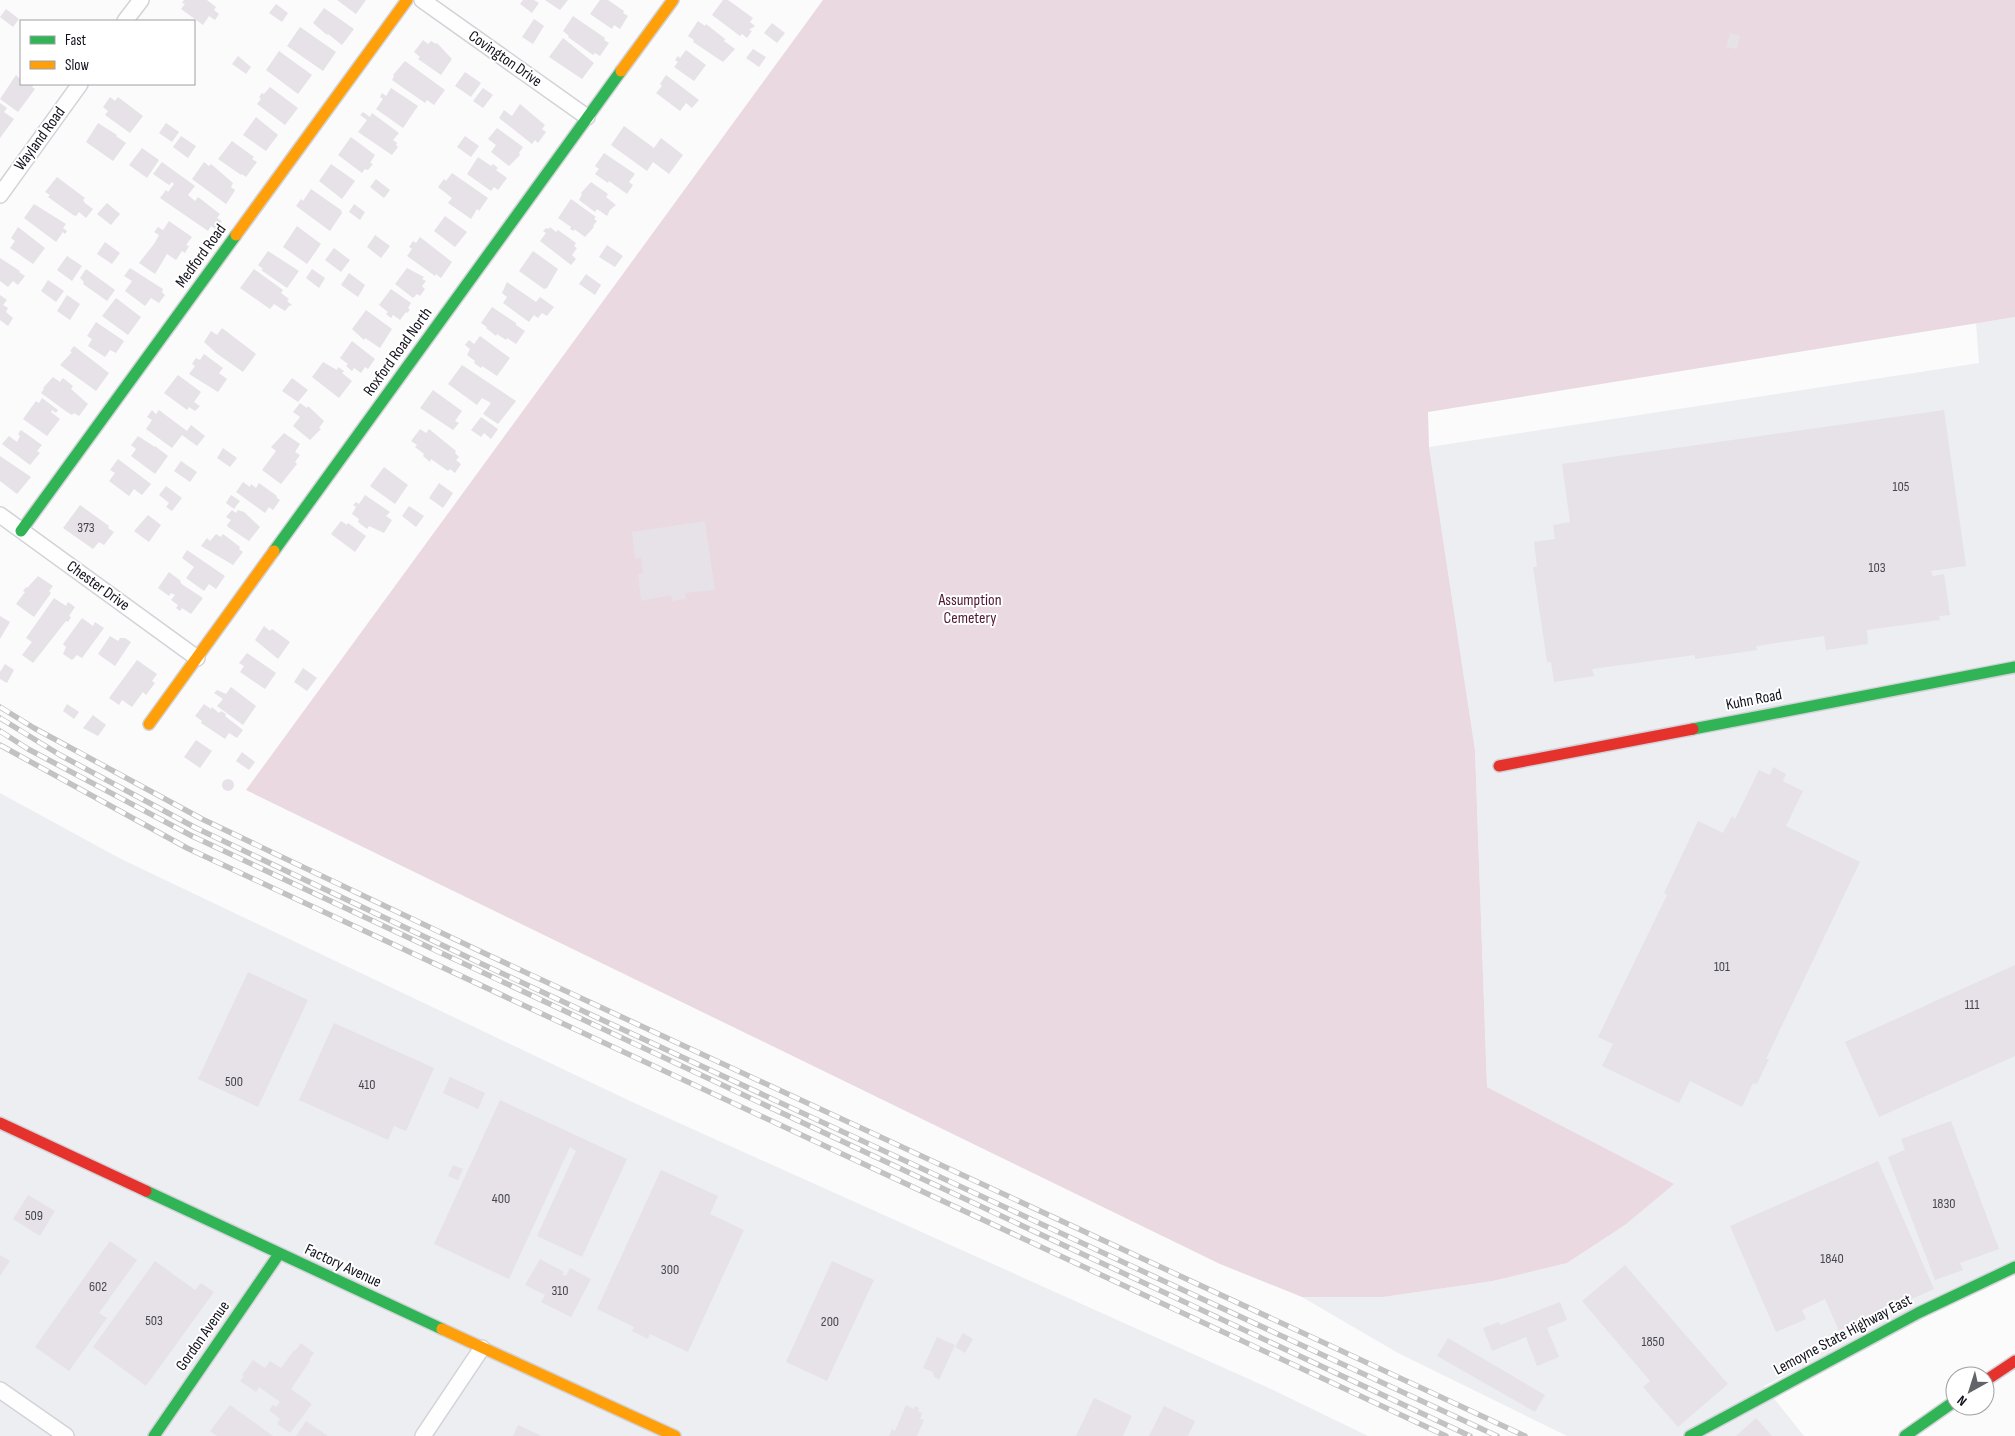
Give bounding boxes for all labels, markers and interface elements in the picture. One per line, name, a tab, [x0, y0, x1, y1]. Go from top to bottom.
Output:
legend	[20, 20, 195, 85]
street label: Covington Drive	[465, 27, 545, 91]
text: Fast	[65, 31, 87, 50]
text: Slow	[65, 56, 89, 75]
street label: Wayland Road	[11, 103, 69, 175]
street label: Medford Road	[172, 221, 230, 291]
street label: Roxford Road North	[360, 304, 436, 400]
house number: 105	[1893, 478, 1910, 495]
house number: 373	[77, 519, 95, 536]
street label: Chester Drive	[63, 557, 133, 615]
house number: 103	[1868, 559, 1886, 576]
park label: Assumption Cemetery	[937, 591, 1002, 628]
street label: Kuhn Road	[1724, 685, 1784, 715]
house number: 101	[1714, 958, 1730, 975]
house number: 111	[1965, 996, 1979, 1013]
house number: 500	[225, 1073, 243, 1090]
house number: 410	[358, 1076, 376, 1093]
house number: 400	[492, 1190, 510, 1207]
house number: 1830	[1932, 1195, 1956, 1212]
house number: 509	[25, 1207, 43, 1224]
street label: Factory Avenue	[302, 1240, 384, 1292]
house number: 1840	[1820, 1250, 1844, 1267]
house number: 300	[661, 1261, 679, 1278]
house number: 602	[89, 1278, 107, 1295]
house number: 310	[551, 1282, 569, 1299]
street label: Lemoyne State Highway East	[1771, 1291, 1915, 1379]
street label: Gordon Avenue	[172, 1297, 234, 1375]
house number: 503	[145, 1312, 163, 1329]
house number: 200	[821, 1313, 839, 1330]
house number: 1850	[1642, 1333, 1664, 1350]
north arrow	[1945, 1366, 1995, 1416]
text: N	[1954, 1392, 1970, 1410]

